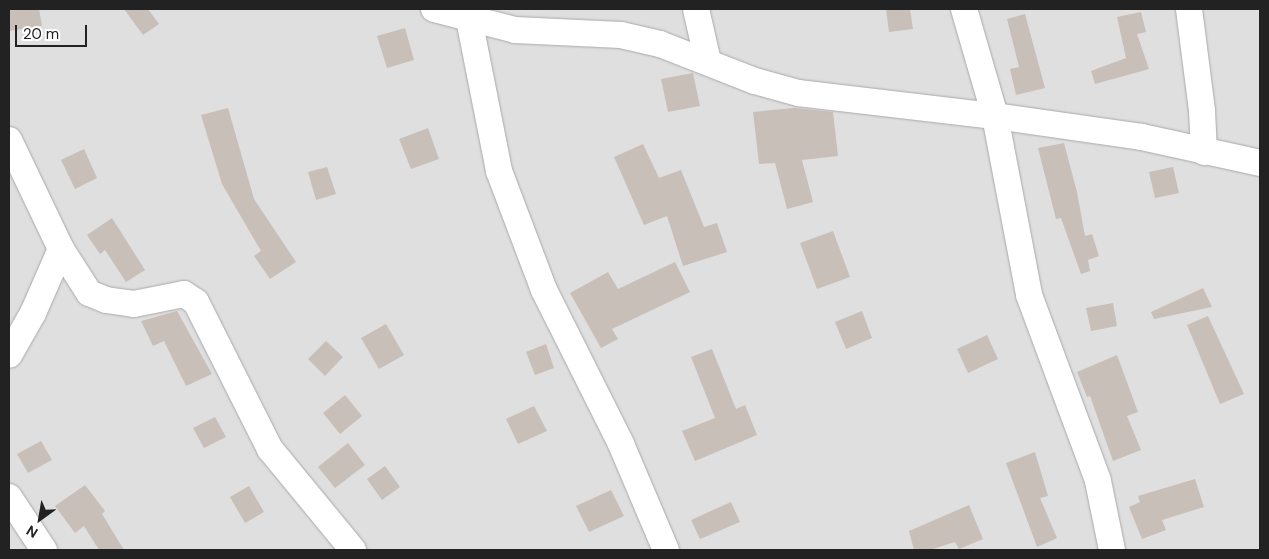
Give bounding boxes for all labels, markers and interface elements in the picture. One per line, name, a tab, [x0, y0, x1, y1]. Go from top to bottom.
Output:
scale bar	[18, 15, 90, 47]
text: 20 m	[23, 24, 59, 44]
north arrow	[15, 494, 65, 544]
text: N	[23, 521, 41, 542]

